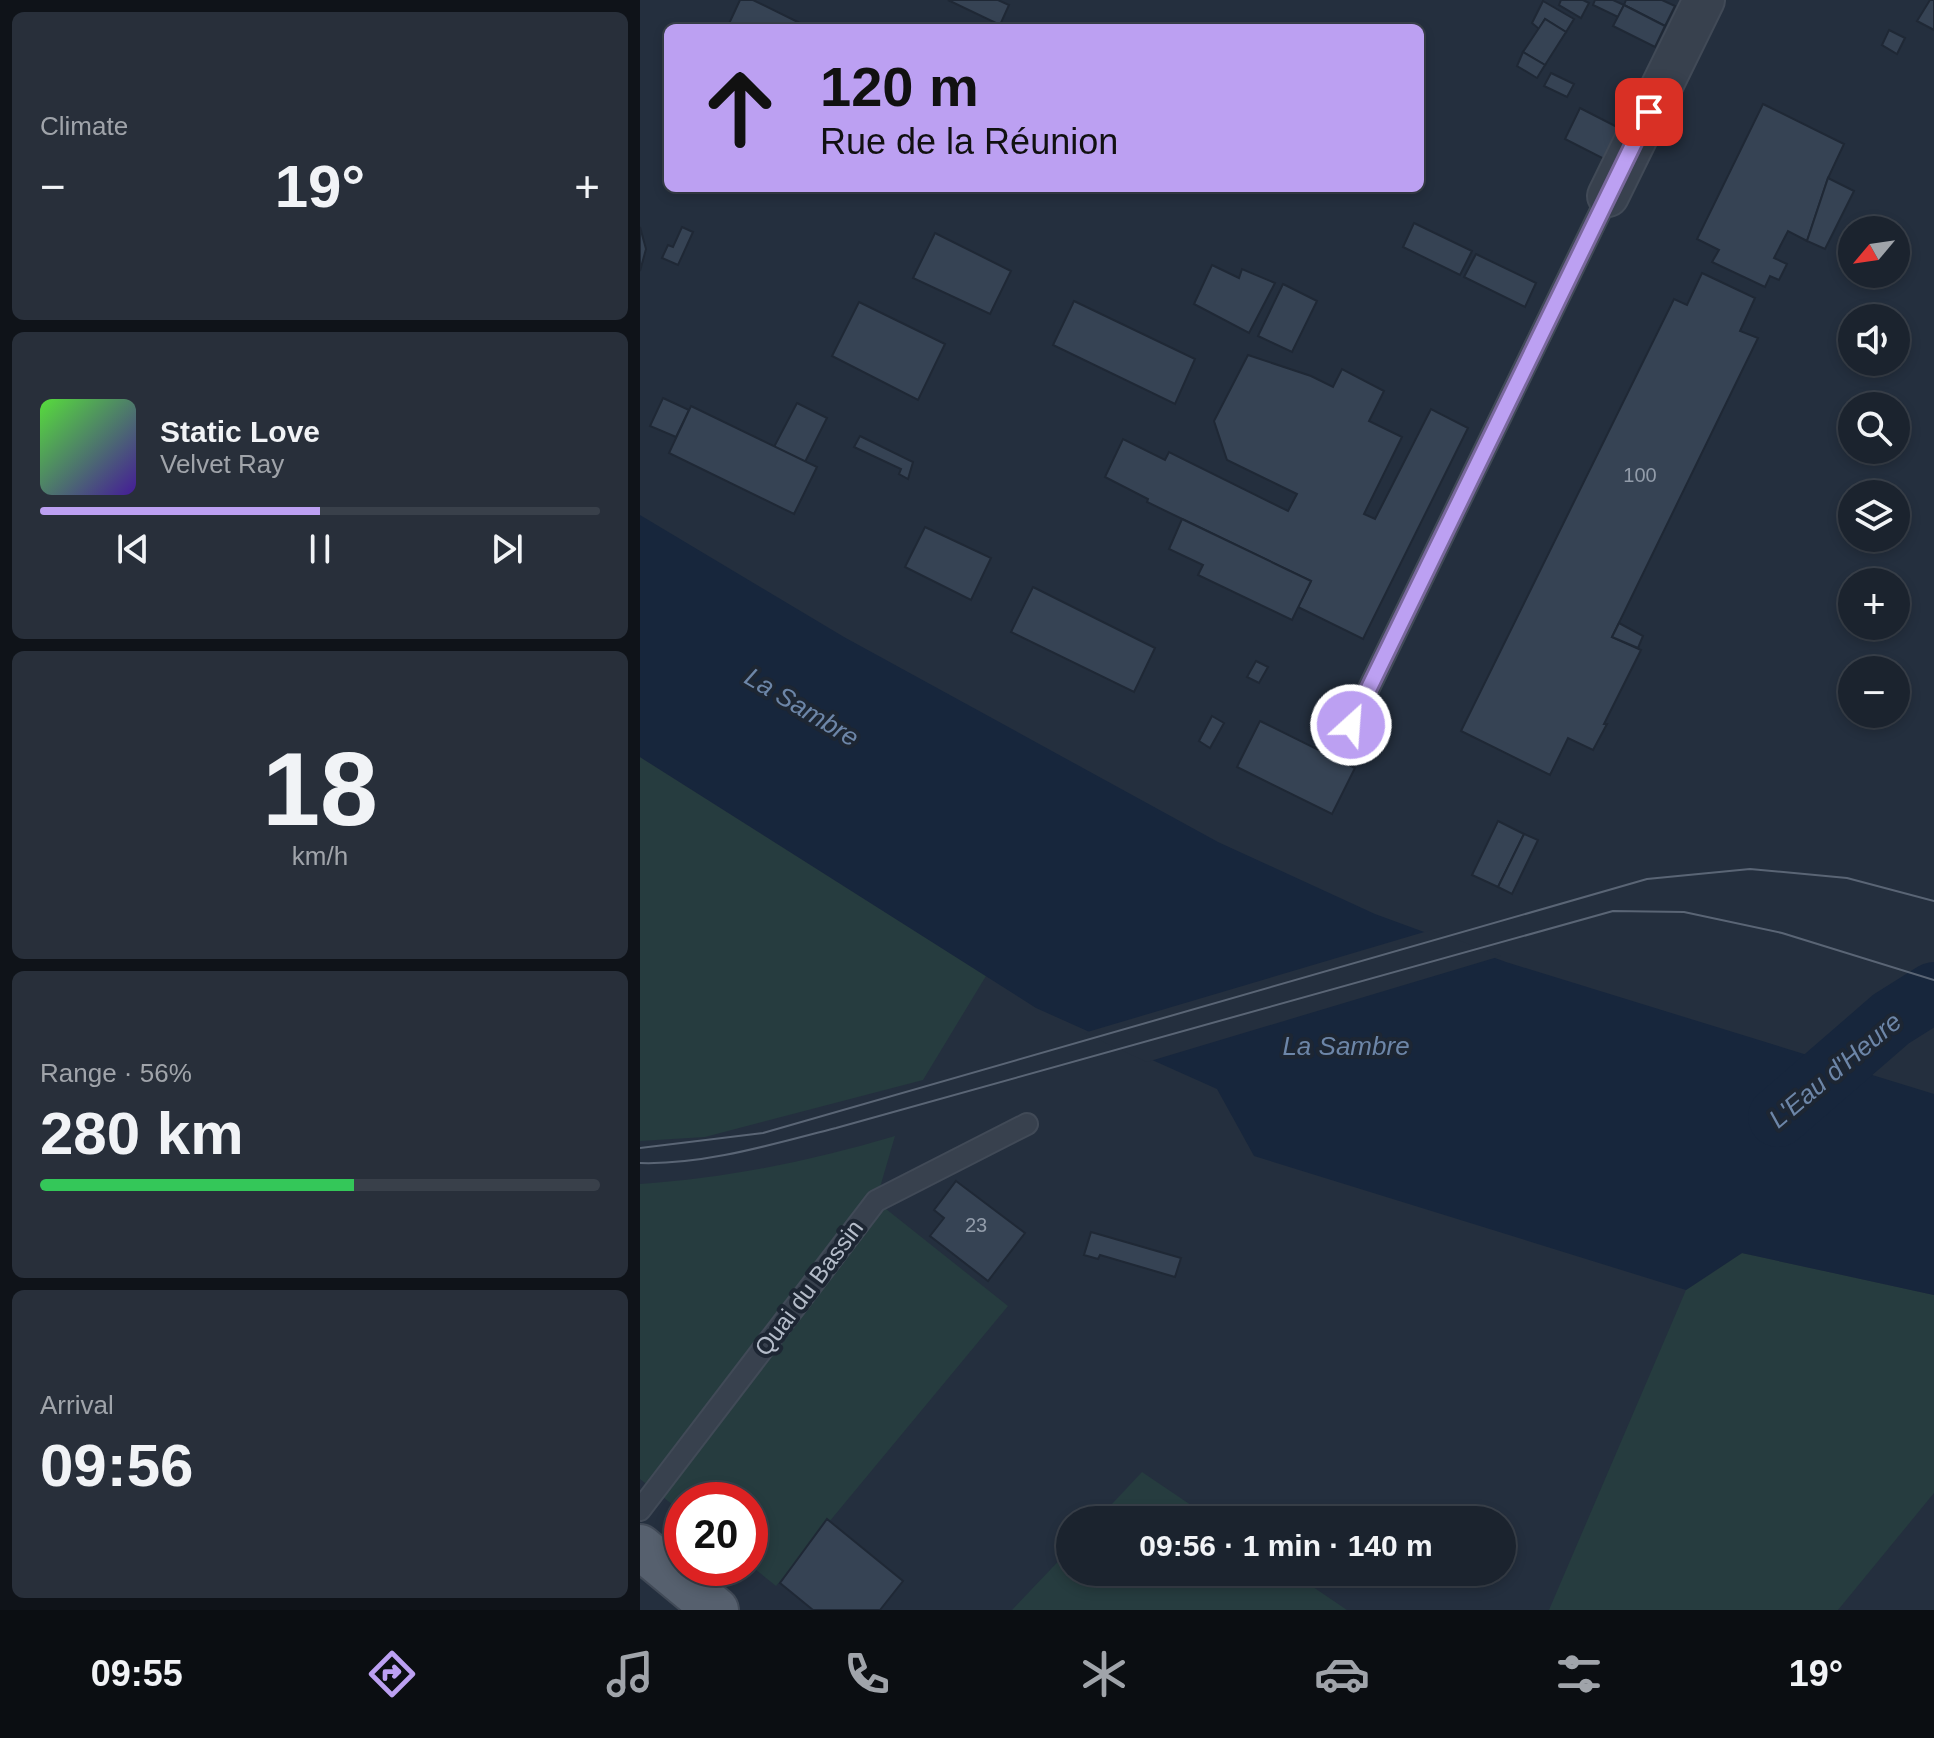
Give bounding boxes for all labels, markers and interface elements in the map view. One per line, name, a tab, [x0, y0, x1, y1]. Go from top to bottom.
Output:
text: 120 m	[820, 55, 979, 118]
icon: ahead	[688, 56, 792, 160]
pin	[1615, 78, 1683, 146]
icon: arrive	[1627, 90, 1671, 134]
text: Climate	[40, 111, 128, 141]
text: Rue de la Réunion	[820, 121, 1118, 162]
text: 19°	[275, 153, 365, 220]
text: −	[40, 162, 66, 211]
text: +	[574, 162, 600, 211]
north arrow	[1838, 216, 1910, 288]
map controls	[1838, 216, 1910, 728]
button: sound	[1838, 304, 1910, 376]
button: search	[1838, 392, 1910, 464]
text: Static Love	[160, 415, 320, 448]
text: Velvet Ray	[160, 449, 284, 479]
house number: 100	[1623, 464, 1657, 486]
button: layers	[1838, 480, 1910, 552]
icon: previous	[111, 527, 155, 571]
icon: pause	[298, 527, 342, 571]
icon: next	[485, 527, 529, 571]
button: +	[1838, 568, 1910, 640]
button: −	[1838, 656, 1910, 728]
water label: La Sambre	[740, 661, 864, 753]
position arrow	[1309, 683, 1393, 767]
text: 18	[262, 731, 378, 847]
text: km/h	[292, 841, 348, 871]
water label: L'Eau d'Heure	[1763, 1006, 1907, 1134]
water label: La Sambre	[1282, 1031, 1410, 1061]
text: Range · 56%	[40, 1058, 192, 1088]
text: 280 km	[40, 1100, 244, 1167]
house number: 23	[965, 1214, 987, 1236]
street label: Quai du Bassin	[749, 1215, 868, 1361]
text: Arrival	[40, 1390, 114, 1420]
text: 09:56	[40, 1432, 193, 1499]
speed limit sign: 20	[664, 1482, 768, 1586]
text: 09:56 · 1 min · 140 m	[1139, 1529, 1433, 1562]
icon: directions	[364, 1646, 420, 1702]
icon: music	[602, 1646, 658, 1702]
icon: phone	[839, 1646, 895, 1702]
icon: climate	[1076, 1646, 1132, 1702]
icon: car	[1314, 1646, 1370, 1702]
icon: filters	[1551, 1646, 1607, 1702]
text: 09:55	[91, 1653, 183, 1694]
text: 19°	[1789, 1653, 1843, 1694]

